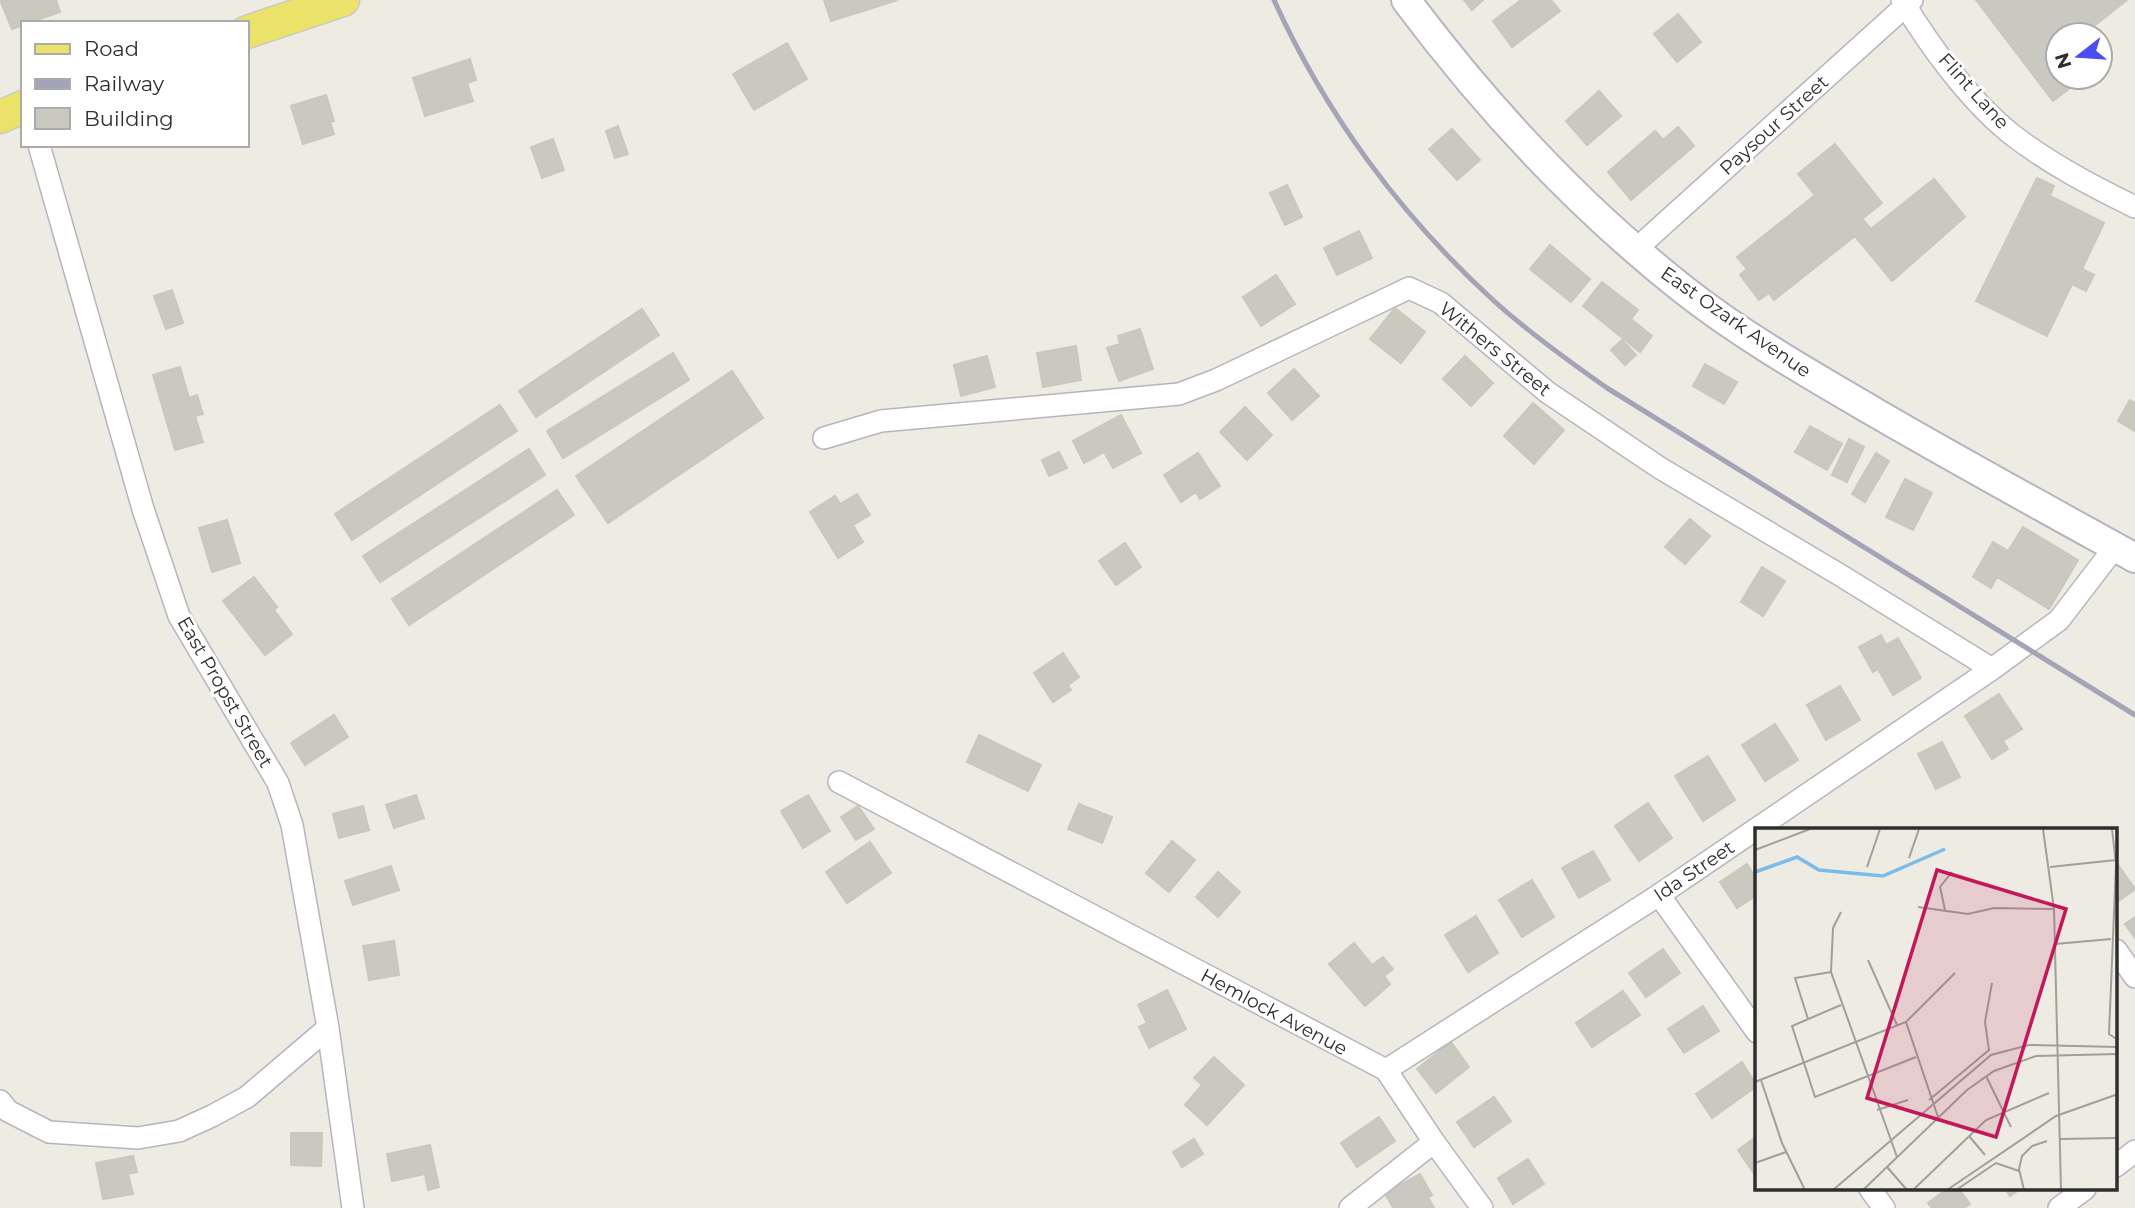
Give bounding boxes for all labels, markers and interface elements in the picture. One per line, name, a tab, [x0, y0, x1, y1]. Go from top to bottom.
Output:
legend	[21, 21, 248, 147]
north arrow	[2044, 21, 2114, 91]
text: Road	[84, 36, 139, 61]
street label: Flint Lane	[1934, 48, 2014, 134]
text: N	[2050, 50, 2076, 72]
street label: Paysour Street	[1715, 70, 1833, 180]
text: Railway	[84, 71, 165, 96]
text: Building	[84, 106, 174, 131]
street label: East Ozark Avenue	[1656, 261, 1816, 383]
street label: Withers Street	[1435, 297, 1556, 401]
street label: East Propst Street	[172, 612, 278, 772]
inset map	[1755, 828, 2118, 1190]
street label: Ida Street	[1649, 836, 1739, 906]
street label: Hemlock Avenue	[1197, 964, 1351, 1060]

